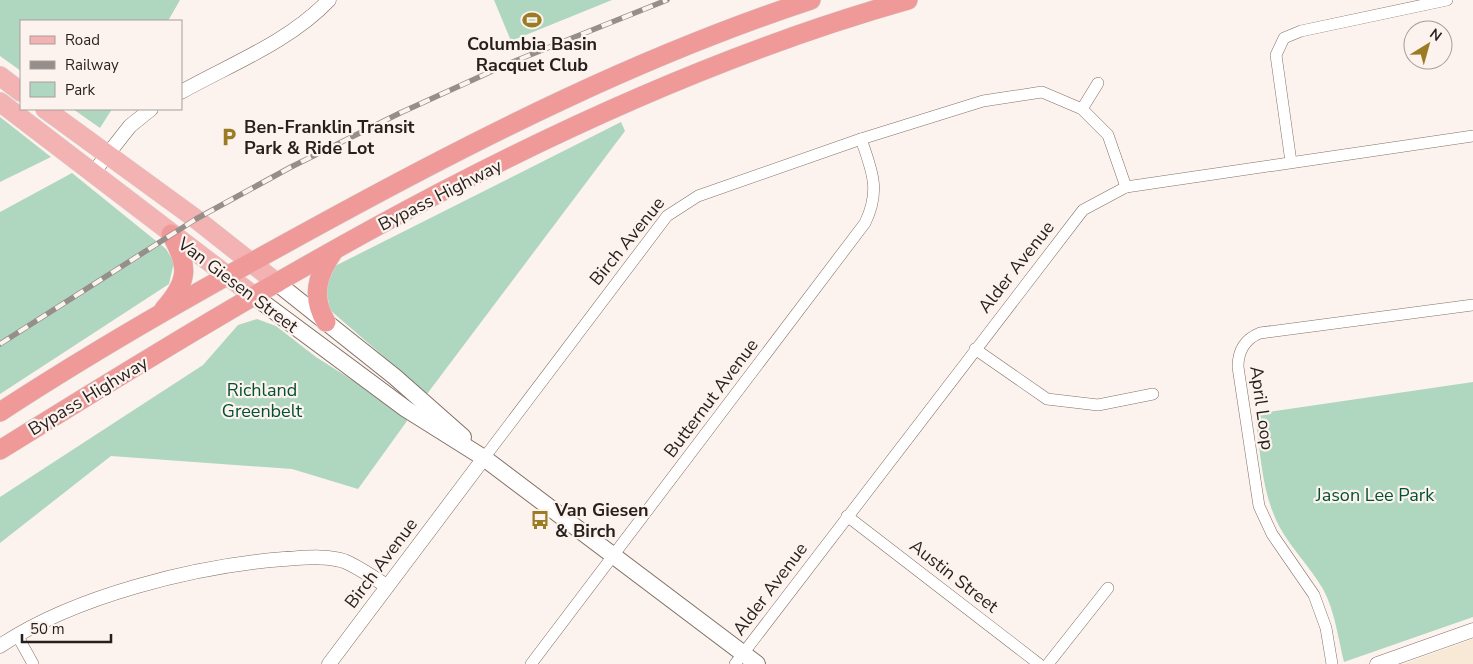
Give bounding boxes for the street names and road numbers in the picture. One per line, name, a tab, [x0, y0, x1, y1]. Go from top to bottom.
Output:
street label: Bypass Highway	[374, 153, 507, 236]
street label: Birch Avenue	[584, 192, 670, 290]
street label: Alder Avenue	[972, 216, 1060, 318]
street label: Van Giesen Street	[172, 231, 304, 339]
street label: Butternut Avenue	[658, 334, 764, 462]
street label: Bypass Highway	[24, 350, 153, 441]
street label: April Loop	[1244, 365, 1280, 451]
street label: Birch Avenue	[339, 513, 423, 613]
street label: Austin Street	[905, 534, 1004, 619]
street label: Alder Avenue	[727, 538, 813, 640]

